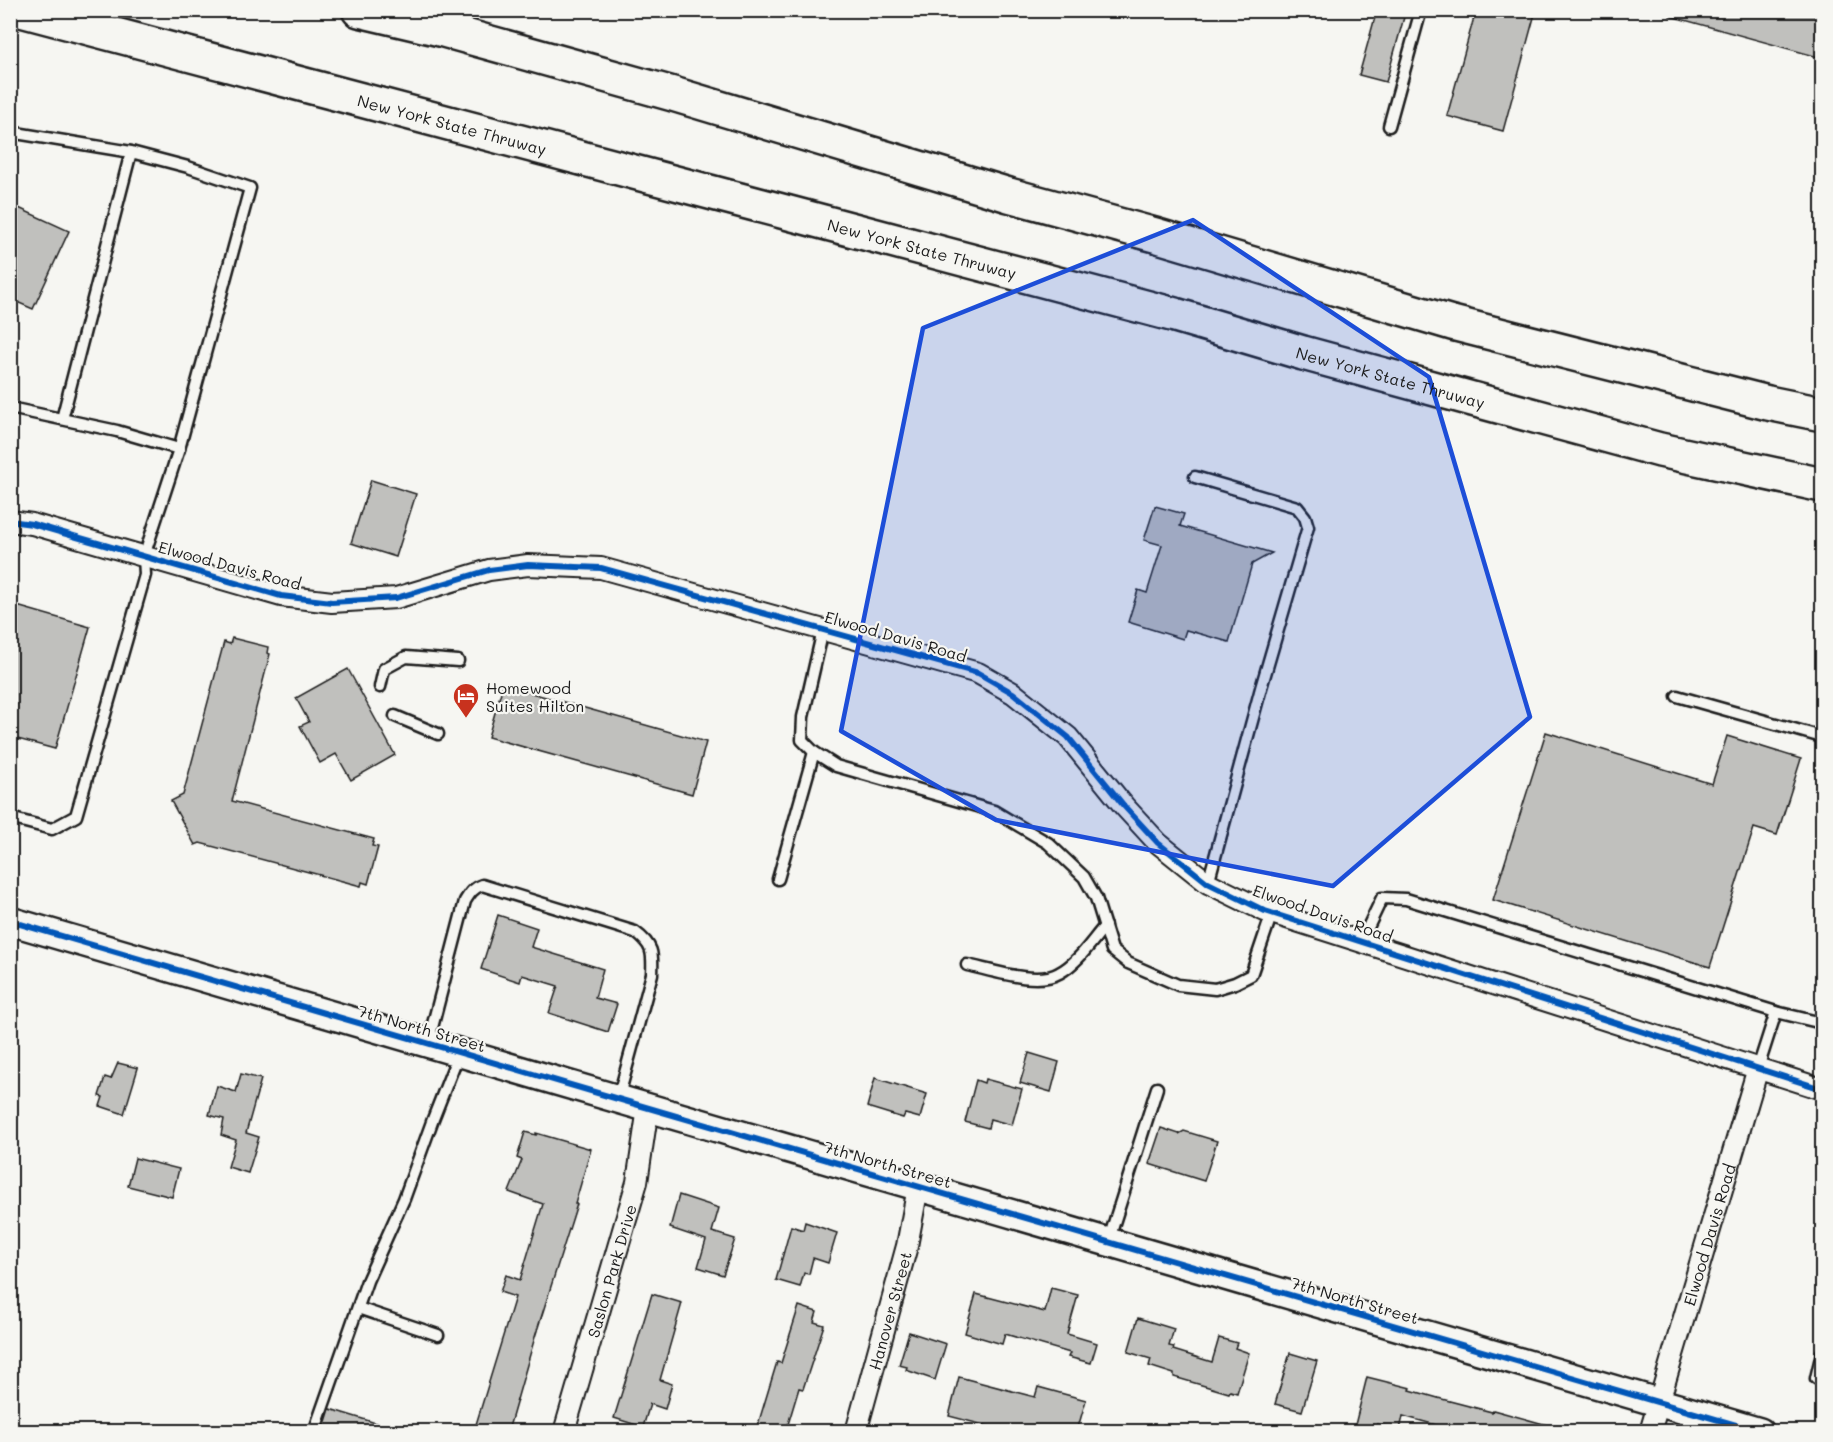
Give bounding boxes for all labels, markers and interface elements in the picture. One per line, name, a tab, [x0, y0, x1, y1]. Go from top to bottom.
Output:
street label: New York State Thruway	[355, 89, 549, 159]
street label: New York State Thruway	[825, 213, 1019, 283]
street label: New York State Thruway	[1294, 341, 1487, 412]
street label: Elwood Davis Road	[156, 536, 304, 594]
street label: Elwood Davis Road	[822, 606, 970, 666]
place label: Homewood Suites Hilton	[486, 677, 584, 716]
hotel icon: Homewood Suites Hilton	[451, 681, 481, 719]
street label: Elwood Davis Road	[1250, 879, 1396, 947]
street label: 7th North Street	[356, 1000, 488, 1056]
street label: 7th North Street	[822, 1136, 954, 1192]
street label: Elwood Davis Road	[1678, 1161, 1740, 1308]
street label: Saslon Park Drive	[582, 1202, 641, 1340]
street label: Hanover Street	[863, 1249, 916, 1372]
street label: 7th North Street	[1289, 1272, 1421, 1328]

